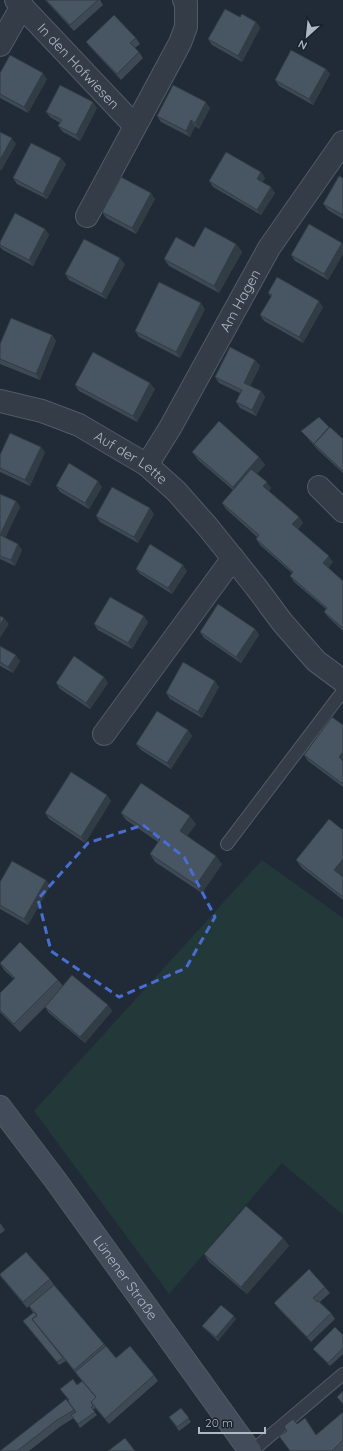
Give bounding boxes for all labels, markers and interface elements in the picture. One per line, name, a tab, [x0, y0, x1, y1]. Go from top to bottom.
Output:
north arrow	[287, 16, 327, 56]
street label: In den Hofwiesen	[34, 19, 123, 113]
text: N	[296, 37, 309, 53]
street label: Am Hagen	[216, 266, 265, 335]
street label: Auf der Lette	[91, 427, 171, 488]
street label: Lünener Straße	[89, 1232, 162, 1323]
scale bar	[199, 1409, 265, 1435]
text: 20 m	[205, 1415, 233, 1430]

